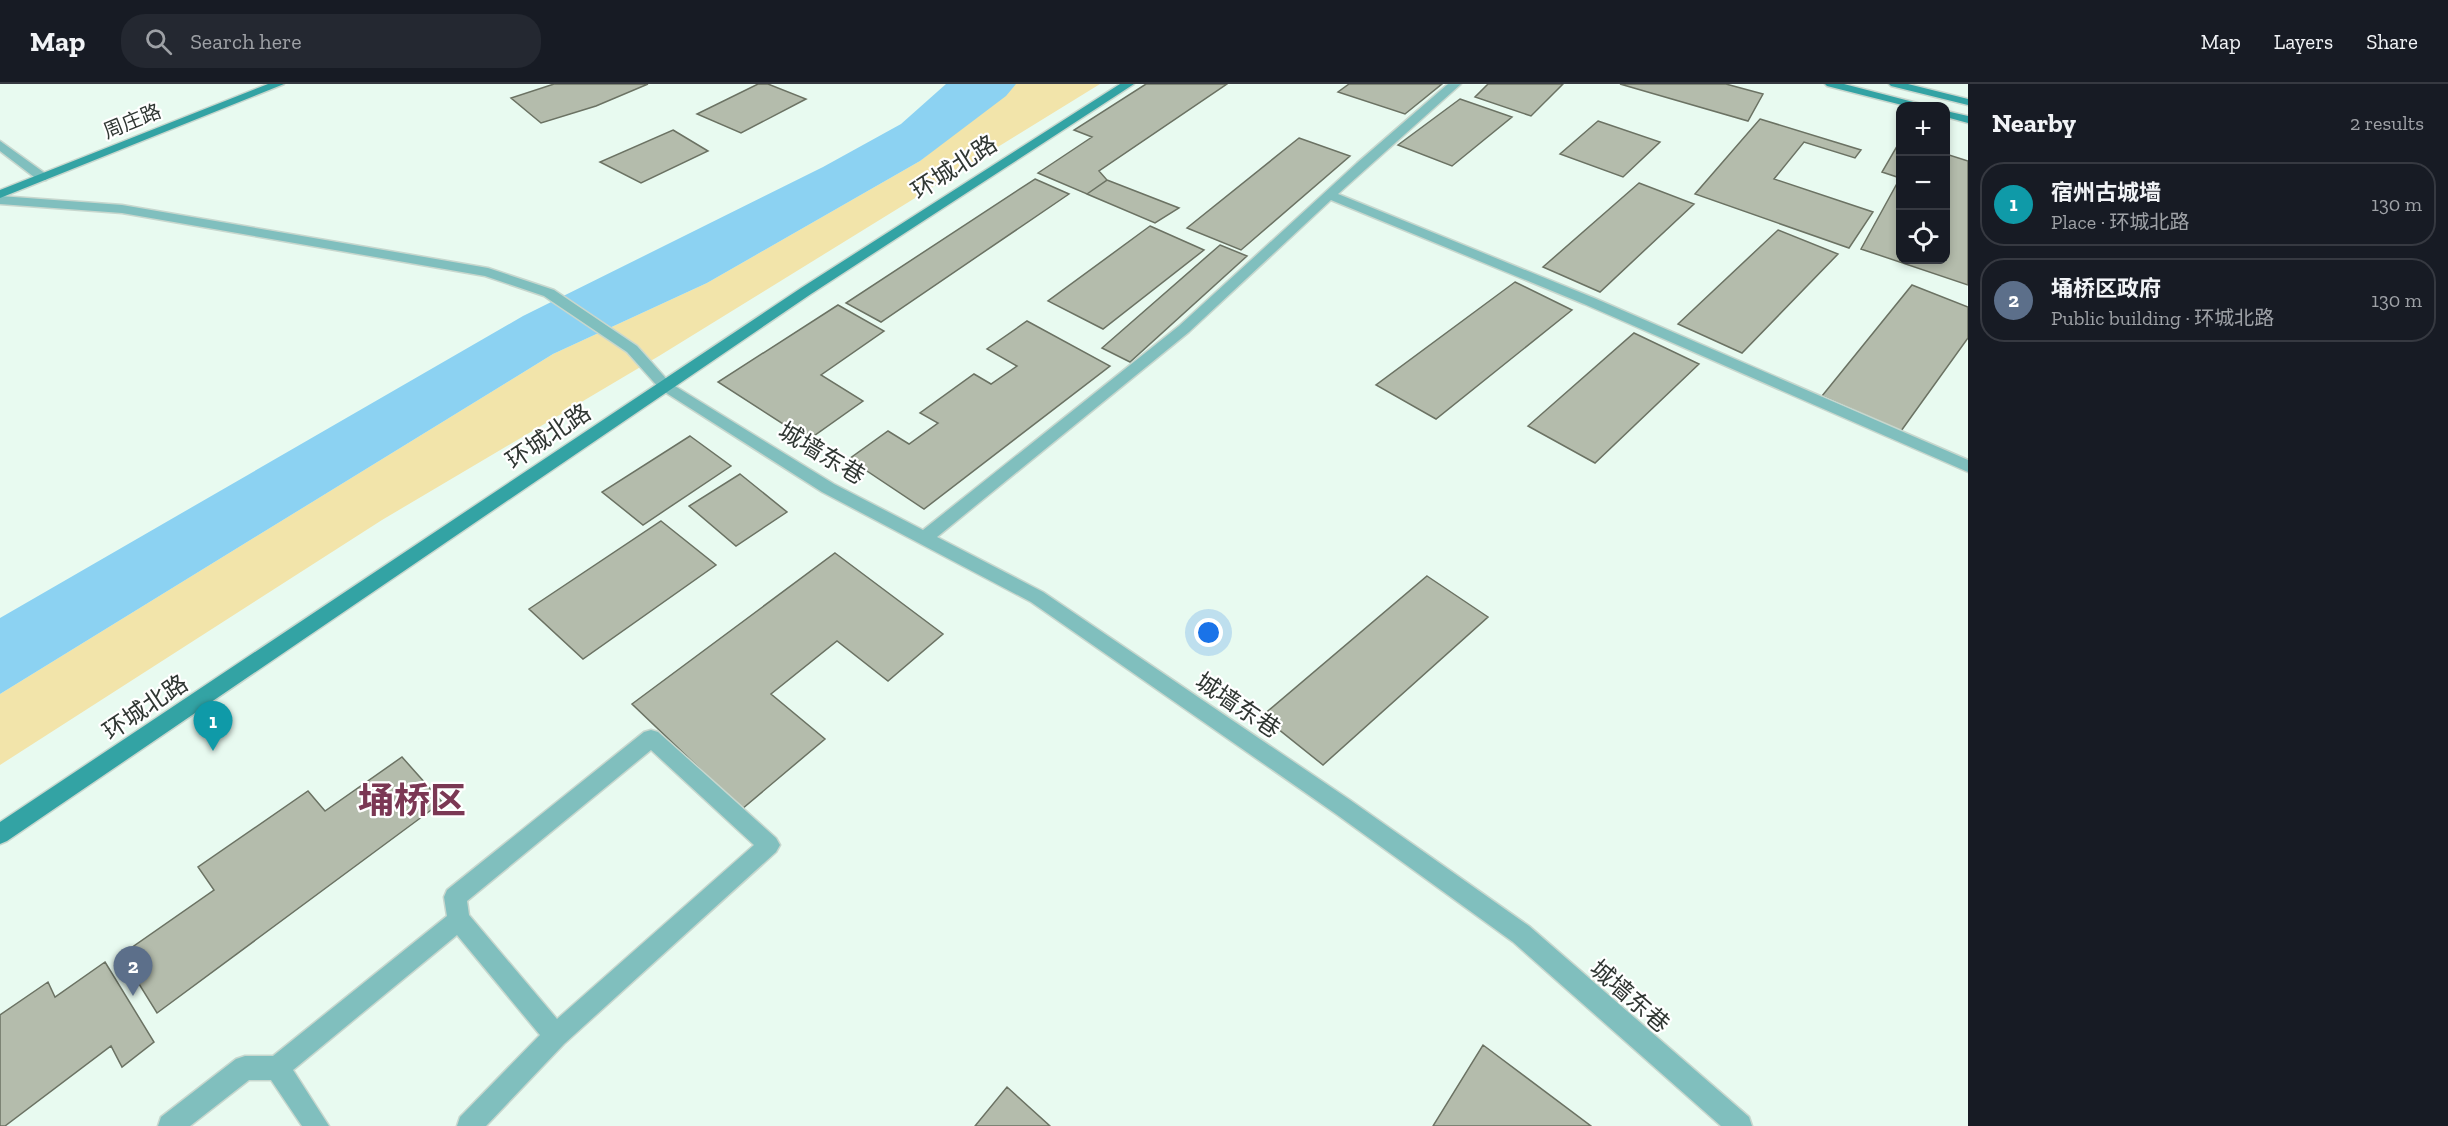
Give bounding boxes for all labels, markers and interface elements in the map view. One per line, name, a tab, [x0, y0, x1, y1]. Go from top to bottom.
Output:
search box	[121, 14, 541, 68]
text: Map	[30, 25, 85, 58]
icon: search	[142, 25, 175, 58]
text: Search here	[190, 28, 302, 55]
text: Map	[2201, 29, 2241, 54]
text: Layers	[2274, 29, 2333, 54]
text: Share	[2366, 29, 2418, 54]
street label: 周庄路	[100, 99, 164, 143]
map controls	[1896, 102, 1950, 264]
button: +	[1896, 102, 1950, 156]
text: Nearby	[1992, 107, 2076, 139]
text: 2 results	[2350, 111, 2424, 135]
street label: 环城北路	[906, 129, 1002, 205]
button: −	[1896, 156, 1950, 210]
text: 宿州古城墙	[2051, 179, 2161, 206]
text: 1	[2009, 192, 2018, 216]
text: 130 m	[2371, 192, 2422, 216]
button: locate	[1896, 210, 1950, 264]
text: Place · 环城北路	[2051, 210, 2190, 234]
text: 埇桥区政府	[2051, 275, 2161, 302]
text: 2	[2008, 288, 2019, 312]
text: 130 m	[2371, 288, 2422, 312]
text: Public building · 环城北路	[2051, 306, 2274, 330]
street label: 环城北路	[500, 397, 596, 475]
street label: 城墙东巷	[773, 416, 871, 490]
your location	[1194, 618, 1223, 647]
street label: 城墙东巷	[1190, 666, 1286, 744]
street label: 环城北路	[97, 668, 193, 746]
pin: 1	[194, 702, 232, 751]
district label: 埇桥区	[358, 779, 466, 822]
pin: 2	[114, 946, 152, 996]
street label: 城墙东巷	[1584, 954, 1676, 1038]

